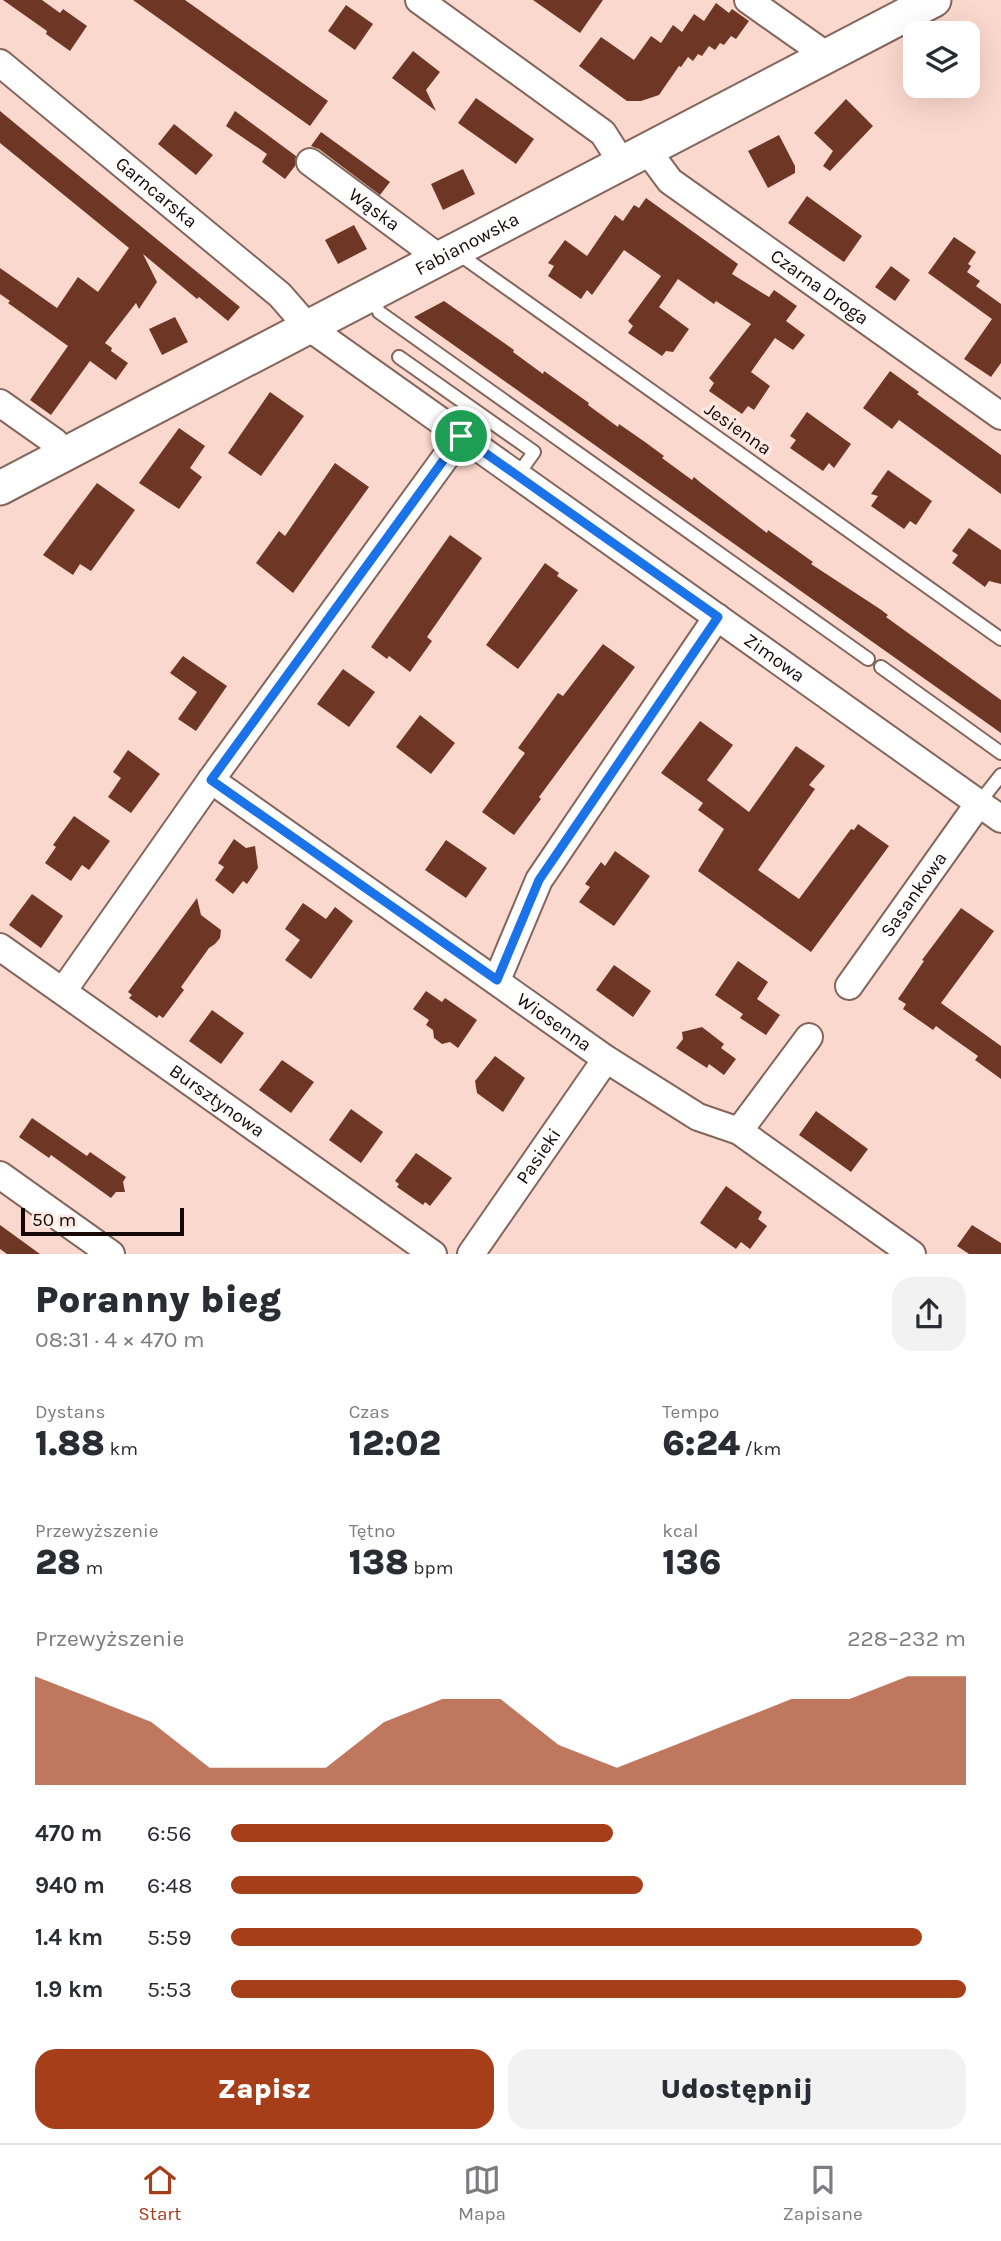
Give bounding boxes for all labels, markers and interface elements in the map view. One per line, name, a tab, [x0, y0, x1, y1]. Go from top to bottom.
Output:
map controls	[903, 21, 980, 98]
button: layers	[903, 21, 980, 98]
street label: Garncarska	[111, 152, 202, 233]
street label: Wąska	[344, 184, 404, 236]
street label: Fabianowska	[411, 208, 523, 280]
street label: Czarna Droga	[766, 245, 873, 330]
street label: Jesienna	[700, 398, 776, 460]
pin	[431, 406, 491, 466]
icon: arrive	[442, 417, 480, 455]
street label: Zimowa	[740, 629, 809, 687]
street label: Sasankowa	[876, 848, 952, 942]
street label: Wiosenna	[512, 988, 596, 1056]
street label: Bursztynowa	[165, 1060, 269, 1142]
street label: Pasieki	[512, 1124, 566, 1188]
scale bar	[21, 1205, 184, 1237]
text: 50 m	[32, 1209, 76, 1231]
text: Poranny bieg	[35, 1277, 281, 1322]
button: share	[892, 1277, 966, 1351]
text: 08:31 · 4 × 470 m	[35, 1326, 204, 1353]
text: Dystans	[35, 1401, 105, 1423]
text: Czas	[349, 1401, 390, 1423]
text: Tempo	[662, 1401, 719, 1423]
text: 1.88	[35, 1423, 105, 1464]
text: 12:02	[349, 1423, 441, 1464]
text: 6:24	[662, 1423, 740, 1464]
text: km	[105, 1438, 138, 1460]
text: /km	[740, 1438, 781, 1460]
text: Przewyższenie	[35, 1520, 158, 1542]
text: Tętno	[349, 1520, 396, 1542]
text: kcal	[662, 1520, 699, 1542]
text: 28	[35, 1542, 81, 1583]
text: 138	[349, 1542, 409, 1583]
text: 136	[662, 1542, 721, 1583]
text: m	[81, 1557, 103, 1579]
text: bpm	[409, 1557, 453, 1579]
text: Przewyższenie	[35, 1625, 184, 1652]
text: 228–232 m	[847, 1625, 966, 1652]
text: 470 m	[35, 1820, 102, 1847]
text: 6:56	[147, 1820, 192, 1847]
text: 940 m	[35, 1872, 105, 1899]
text: 6:48	[147, 1872, 192, 1899]
text: 1.4 km	[35, 1924, 103, 1951]
text: 5:59	[147, 1924, 192, 1951]
text: 1.9 km	[35, 1976, 103, 2003]
text: 5:53	[147, 1976, 192, 2003]
button: Zapisz	[35, 2049, 494, 2129]
button: Udostępnij	[508, 2049, 966, 2129]
tab: Start	[138, 2161, 181, 2225]
tab: Mapa	[458, 2161, 506, 2225]
tab: Zapisane	[783, 2161, 863, 2225]

